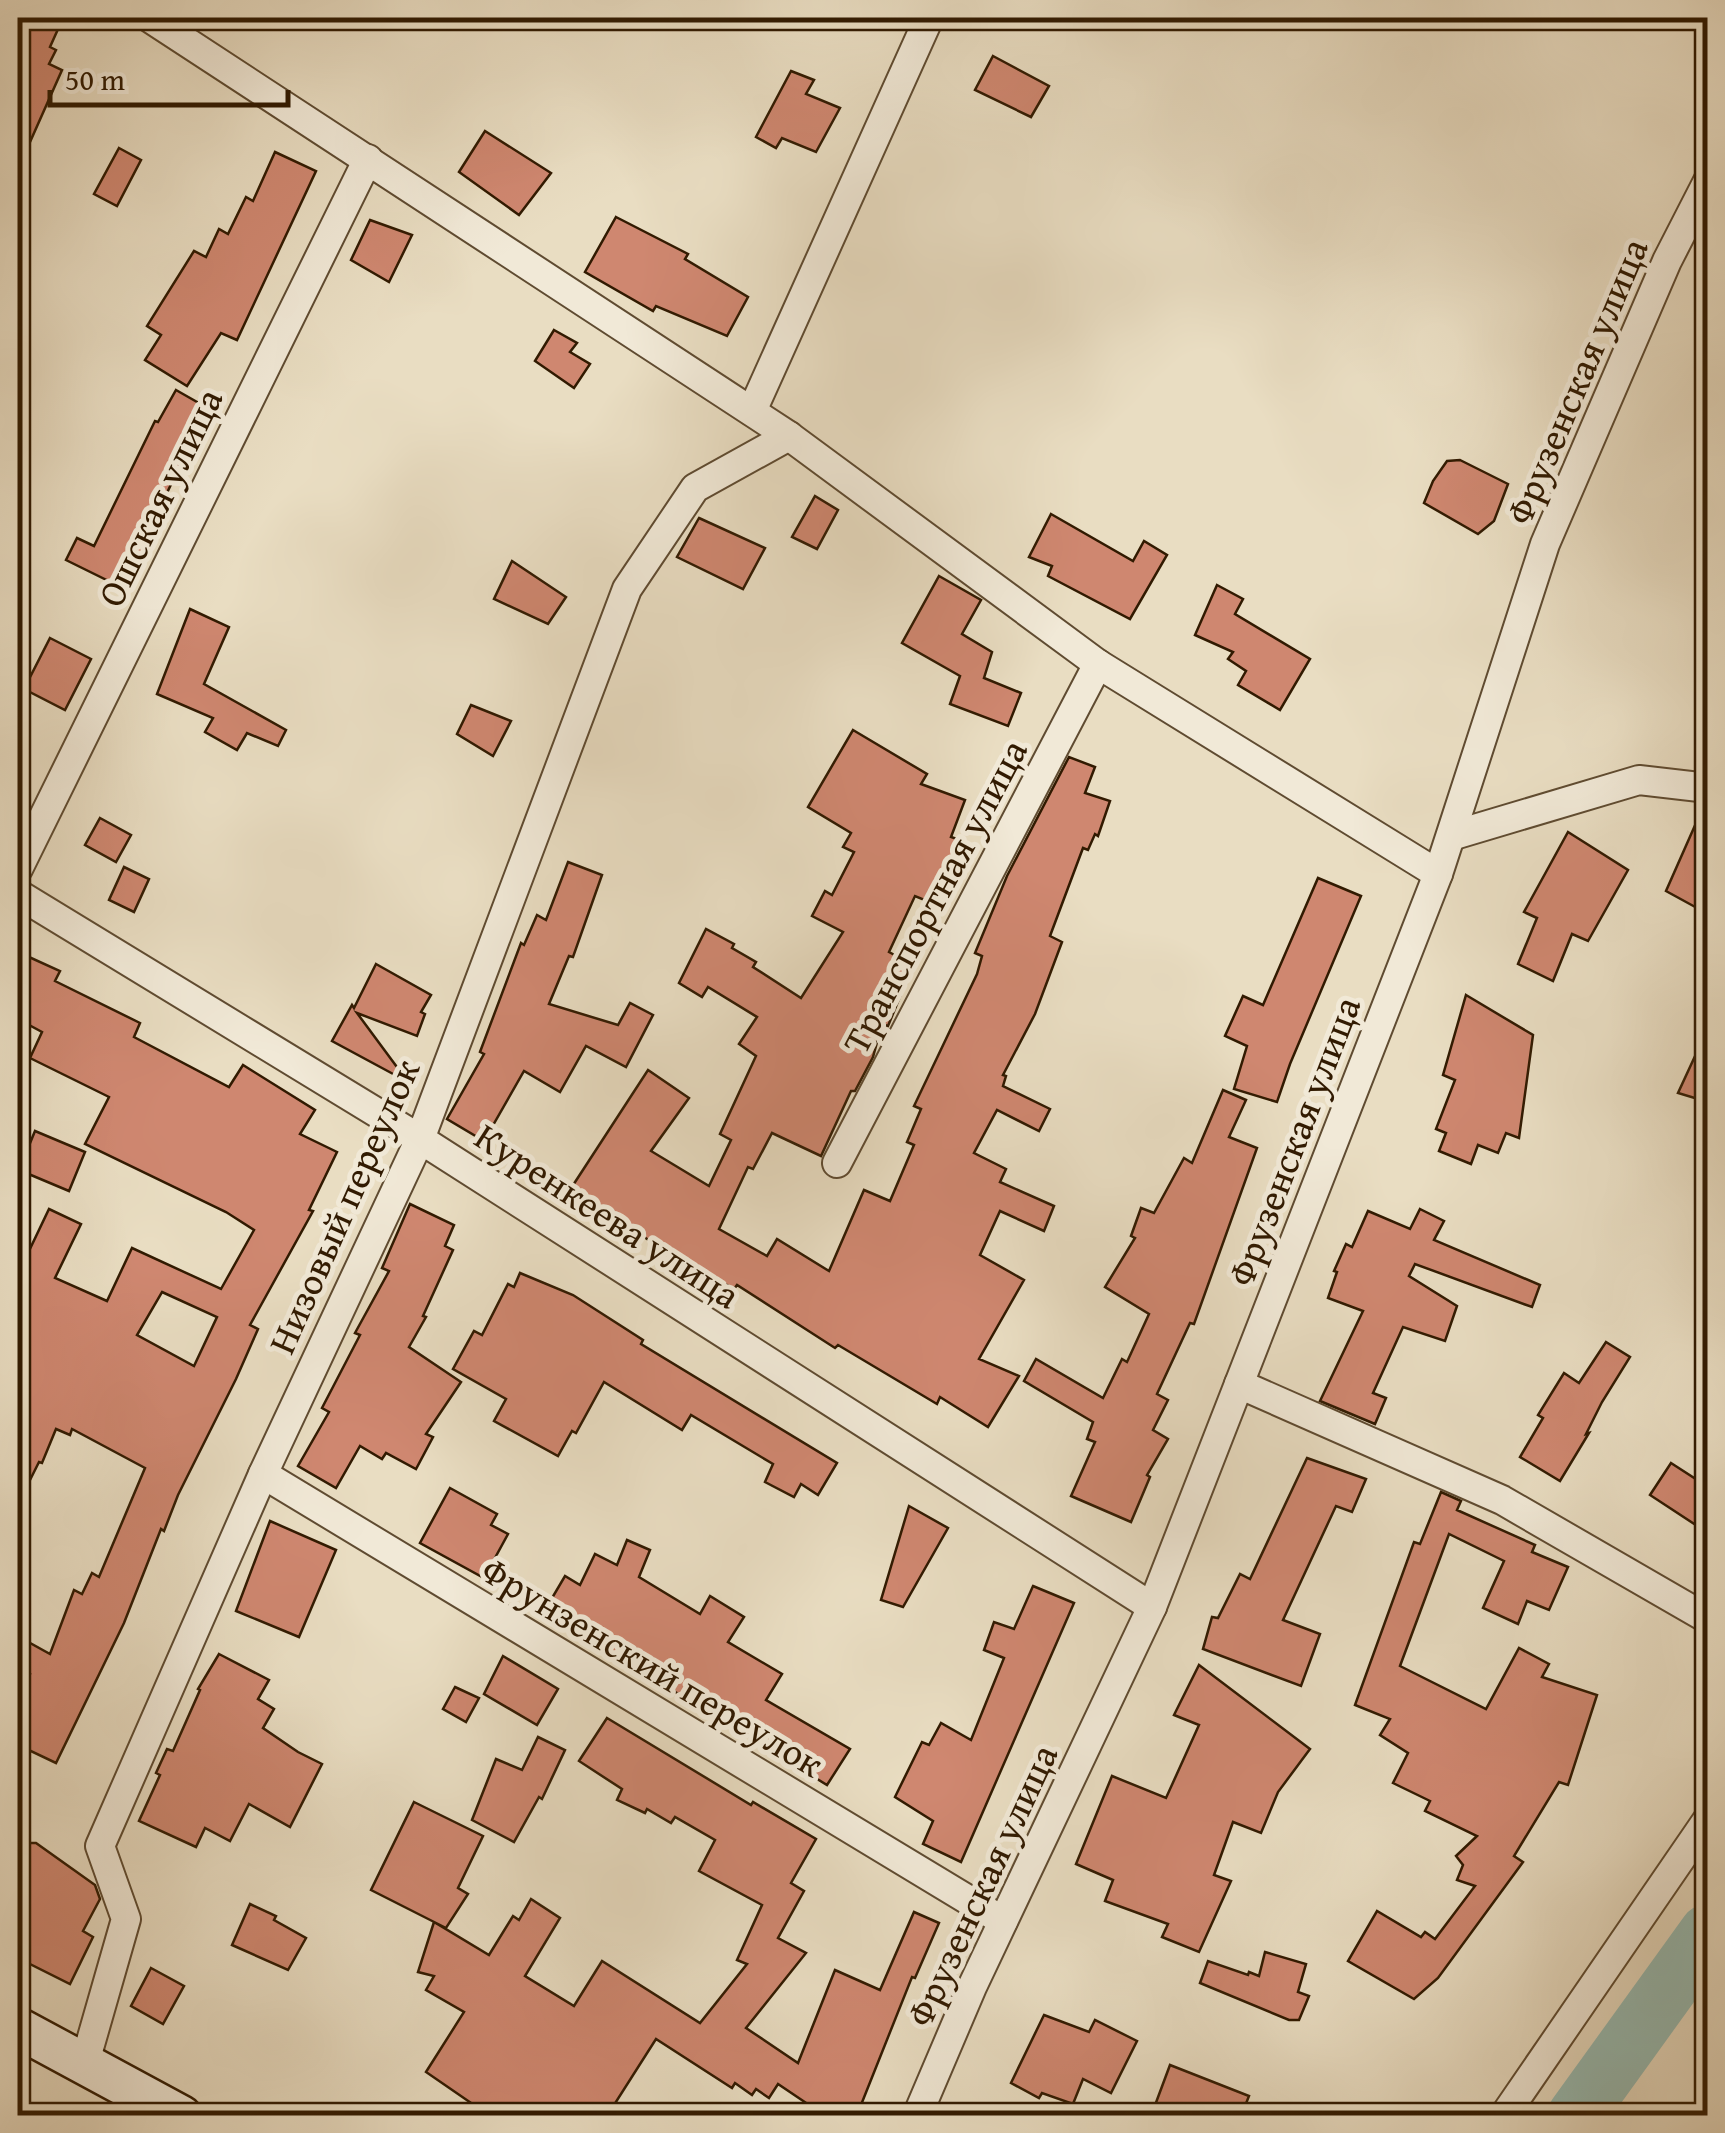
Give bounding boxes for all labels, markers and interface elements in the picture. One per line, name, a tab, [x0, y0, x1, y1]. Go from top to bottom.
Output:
scale bar	[50, 45, 288, 107]
text: 50 m	[65, 57, 125, 101]
street label: Фрузенская улица	[1490, 229, 1662, 533]
street label: Ошская улица	[82, 378, 236, 616]
street label: Транспортная улица	[827, 729, 1041, 1063]
street label: Фрузенская улица	[1212, 988, 1374, 1294]
street label: Низовый переулок	[253, 1050, 433, 1362]
street label: Куренкеева улица	[464, 1108, 752, 1322]
street label: Фрунзенский переулок	[471, 1541, 835, 1791]
street label: Фрузенская улица	[891, 1735, 1071, 2035]

